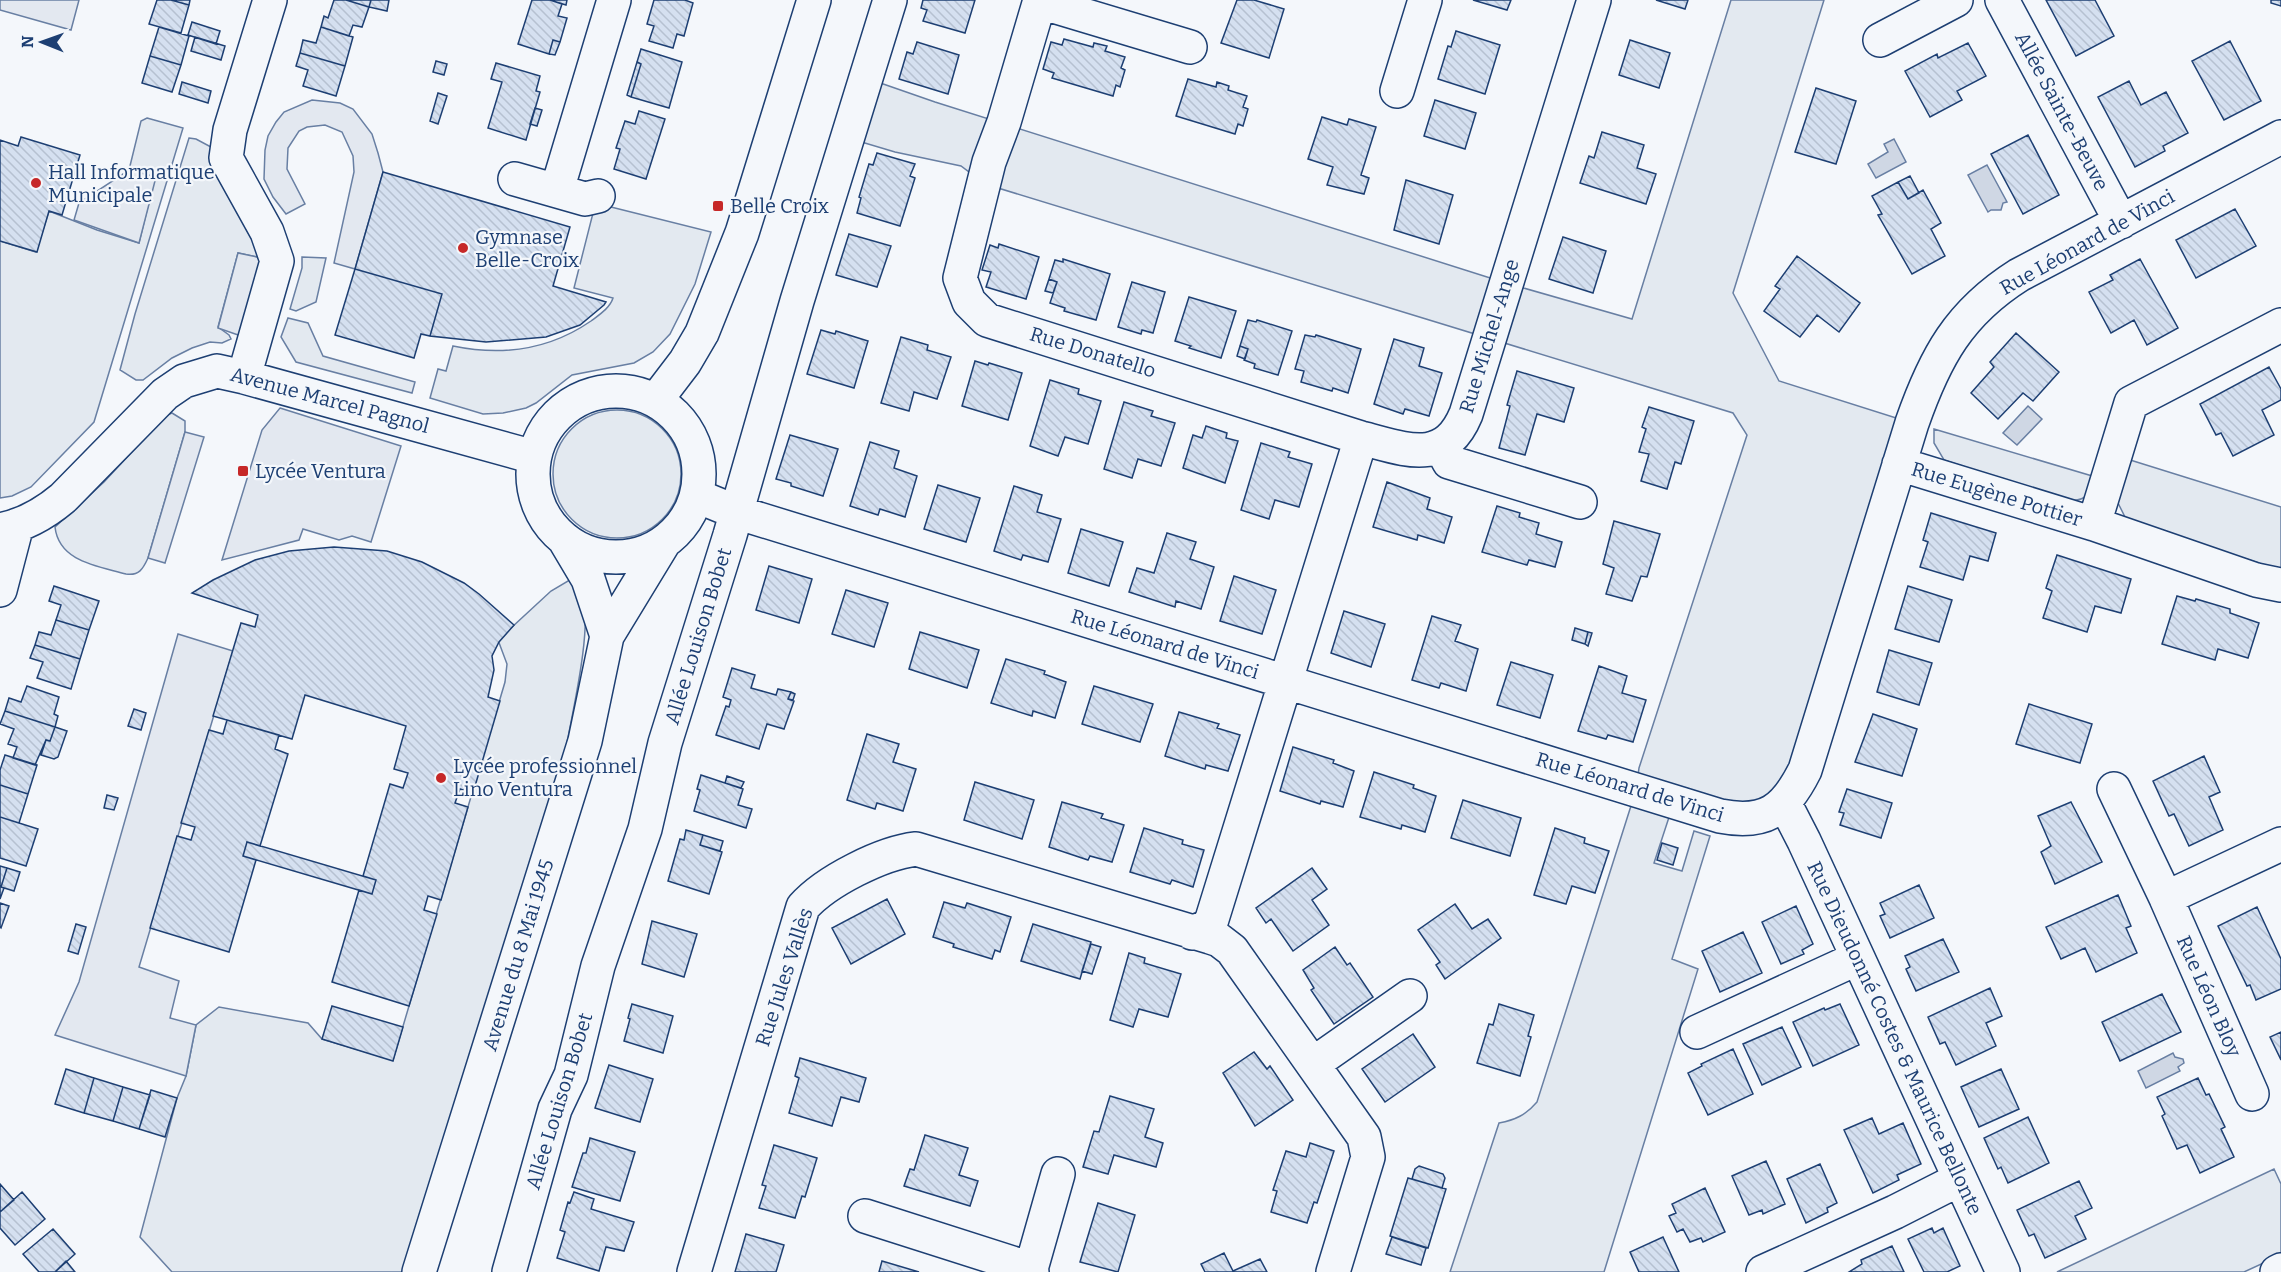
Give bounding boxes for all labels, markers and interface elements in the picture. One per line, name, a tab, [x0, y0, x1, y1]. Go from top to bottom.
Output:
north arrow	[12, 12, 72, 72]
street label: Allée Sainte-Beuve	[2010, 28, 2114, 194]
text: N	[18, 35, 37, 48]
place label: Hall Informatique Municipale	[48, 160, 215, 207]
marker: Hall Informatique Municipale	[29, 176, 43, 190]
street label: Rue Léonard de Vinci	[1996, 184, 2178, 300]
place label: Belle Croix	[730, 194, 829, 218]
marker: Belle Croix	[711, 199, 725, 213]
place label: Gymnase Belle-Croix	[475, 225, 579, 272]
marker: Gymnase Belle-Croix	[456, 241, 470, 255]
street label: Rue Michel-Ange	[1454, 256, 1524, 416]
street label: Rue Donatello	[1027, 321, 1159, 383]
street label: Avenue Marcel Pagnol	[228, 362, 432, 438]
street label: Rue Eugène Pottier	[1909, 457, 2086, 531]
place label: Lycée Ventura	[255, 459, 386, 483]
marker: Lycée Ventura	[236, 464, 250, 478]
street label: Allée Louison Bobet	[660, 545, 736, 727]
street label: Rue Léonard de Vinci	[1068, 604, 1262, 684]
street label: Rue Léonard de Vinci	[1533, 747, 1727, 827]
place label: Lycée professionnel Lino Ventura	[453, 754, 637, 801]
marker: Lycée professionnel Lino Ventura	[434, 771, 448, 785]
street label: Avenue du 8 Mai 1945	[477, 856, 559, 1054]
street label: Rue Dieudonné Costes & Maurice Bellonte	[1802, 857, 1988, 1219]
street label: Rue Jules Vallès	[750, 905, 818, 1049]
street label: Rue Léon Bloy	[2172, 932, 2247, 1061]
street label: Allée Louison Bobet	[521, 1010, 597, 1192]

